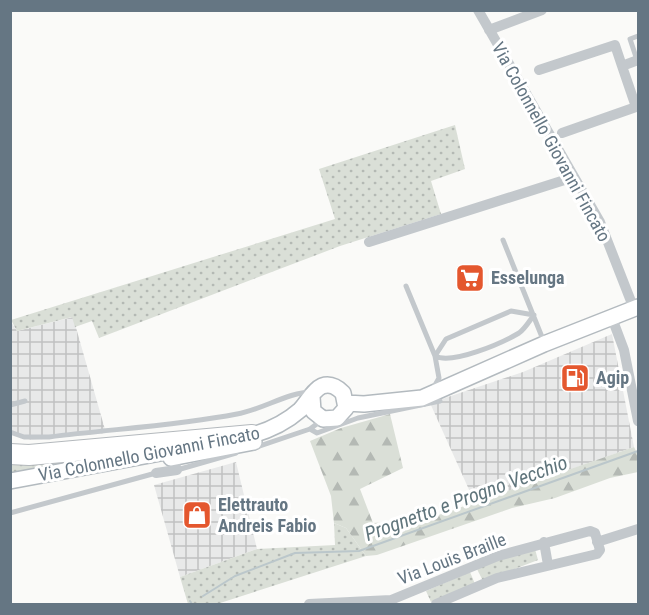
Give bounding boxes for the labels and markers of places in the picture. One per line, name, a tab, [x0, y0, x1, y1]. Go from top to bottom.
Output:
supermarket icon: Esselunga	[454, 262, 486, 294]
place label: Esselunga	[491, 267, 565, 288]
fuel station icon: Agip	[559, 362, 591, 394]
place label: Agip	[596, 367, 629, 388]
place label: Elettrauto Andreis Fabio	[218, 494, 317, 536]
shop icon: Elettrauto Andreis Fabio	[181, 499, 213, 531]

